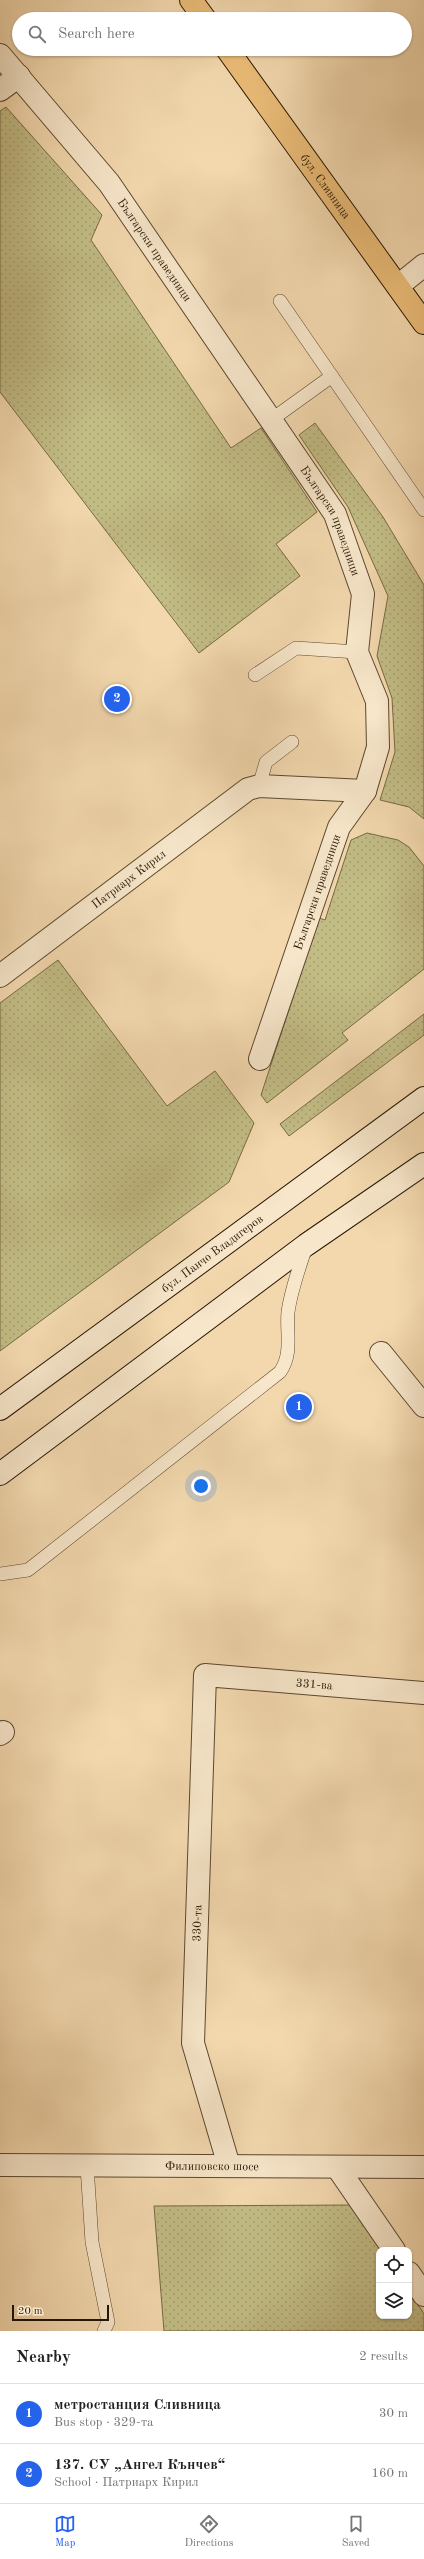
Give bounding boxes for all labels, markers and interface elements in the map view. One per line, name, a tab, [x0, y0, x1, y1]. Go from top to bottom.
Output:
search box	[12, 12, 412, 56]
icon: search	[26, 23, 48, 45]
text: Search here	[58, 27, 135, 42]
street label: бул. Сливница	[298, 152, 352, 221]
street label: Български праведници	[115, 197, 193, 304]
street label: Български праведници	[297, 464, 361, 578]
pin: 2	[104, 684, 130, 714]
street label: Български праведници	[292, 833, 343, 952]
street label: Патриарх Кирил	[90, 848, 168, 912]
street label: бул. Панчо Владигеров	[160, 1213, 266, 1295]
pin: 1	[286, 1392, 312, 1422]
your location	[191, 1476, 211, 1496]
street label: 331-ва	[295, 1677, 333, 1692]
street label: 330-та	[191, 1905, 205, 1942]
street label: Филиповско шосе	[165, 2161, 259, 2173]
map controls	[376, 2247, 412, 2319]
button: locate	[376, 2247, 412, 2283]
button: layers	[376, 2283, 412, 2319]
scale bar	[12, 2303, 109, 2322]
text: 20 m	[18, 2306, 43, 2317]
text: Nearby	[16, 2349, 71, 2366]
text: 2 results	[359, 2350, 408, 2363]
text: метростанция Сливница	[54, 2398, 221, 2413]
text: 1	[25, 2407, 33, 2420]
text: 30 m	[379, 2407, 408, 2420]
text: Bus stop · 329-та	[54, 2416, 153, 2429]
text: 137. СУ „Ангел Кънчев“	[54, 2458, 225, 2473]
text: 2	[25, 2467, 33, 2480]
text: 160 m	[371, 2467, 408, 2480]
text: School · Патриарх Кирил	[54, 2476, 199, 2489]
tab: Map	[54, 2513, 76, 2551]
tab: Directions	[185, 2513, 233, 2551]
tab: Saved	[342, 2513, 370, 2551]

